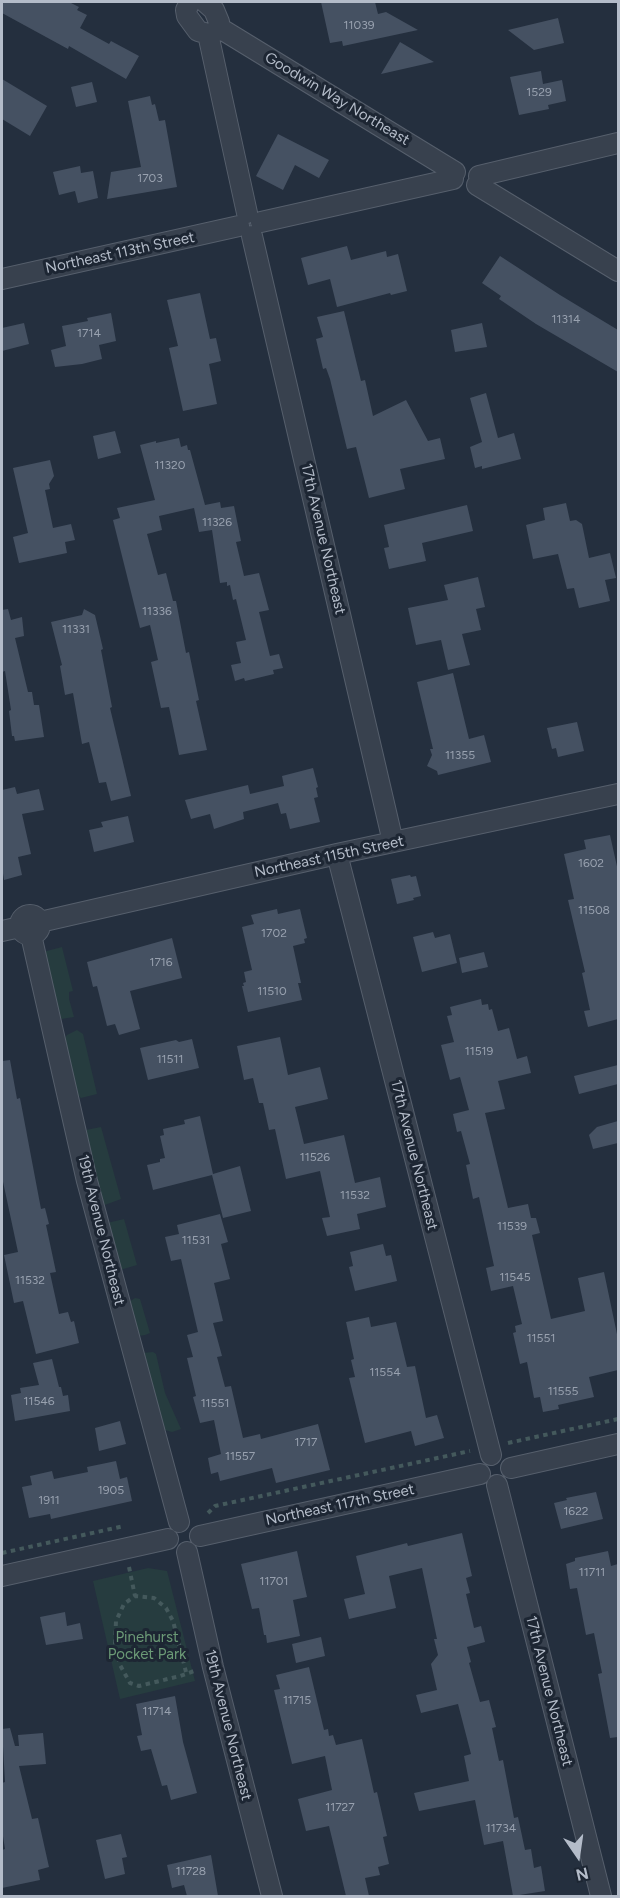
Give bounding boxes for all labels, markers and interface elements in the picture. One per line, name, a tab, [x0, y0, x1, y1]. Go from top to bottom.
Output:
house number: 11039	[344, 18, 374, 32]
street label: Goodwin Way Northeast	[261, 49, 413, 149]
house number: 1529	[526, 85, 552, 99]
house number: 1703	[137, 171, 163, 185]
street label: Northeast 113th Street	[44, 228, 196, 278]
house number: 11314	[552, 312, 580, 326]
house number: 1714	[77, 326, 101, 340]
house number: 11320	[155, 458, 185, 472]
street label: 17th Avenue Northeast	[297, 462, 349, 616]
house number: 11326	[202, 515, 232, 529]
house number: 11336	[142, 604, 172, 618]
house number: 11331	[62, 622, 90, 636]
house number: 11355	[445, 748, 475, 762]
street label: Northeast 115th Street	[253, 832, 405, 882]
house number: 1602	[578, 856, 604, 870]
house number: 11508	[578, 903, 610, 917]
house number: 1702	[261, 926, 287, 940]
house number: 1716	[149, 955, 173, 969]
house number: 11510	[257, 984, 287, 998]
house number: 11519	[465, 1044, 493, 1058]
house number: 11511	[157, 1052, 183, 1066]
street label: 17th Avenue Northeast	[387, 1078, 441, 1232]
house number: 11526	[300, 1150, 330, 1164]
street label: 19th Avenue Northeast	[74, 1153, 128, 1307]
house number: 11532	[340, 1188, 370, 1202]
house number: 11539	[497, 1219, 527, 1233]
house number: 11531	[182, 1233, 210, 1247]
house number: 11545	[499, 1270, 531, 1284]
house number: 11532	[15, 1273, 45, 1287]
house number: 11551	[527, 1331, 555, 1345]
house number: 11554	[369, 1365, 401, 1379]
house number: 11555	[548, 1384, 578, 1398]
house number: 11546	[23, 1394, 55, 1408]
house number: 11551	[201, 1396, 229, 1410]
house number: 1717	[295, 1435, 317, 1449]
house number: 11557	[225, 1449, 255, 1463]
street label: Northeast 117th Street	[264, 1480, 416, 1530]
house number: 1905	[98, 1483, 124, 1497]
house number: 1911	[38, 1493, 60, 1507]
house number: 1622	[563, 1504, 589, 1518]
house number: 11711	[579, 1565, 605, 1579]
house number: 11701	[259, 1574, 289, 1588]
street label: 17th Avenue Northeast	[522, 1614, 576, 1768]
park label: Pinehurst Pocket Park	[108, 1629, 186, 1664]
street label: 19th Avenue Northeast	[201, 1648, 255, 1802]
house number: 11715	[283, 1693, 311, 1707]
house number: 11714	[143, 1704, 171, 1718]
house number: 11727	[325, 1800, 355, 1814]
house number: 11734	[486, 1821, 516, 1835]
north arrow	[548, 1826, 608, 1886]
text: N	[574, 1863, 590, 1885]
house number: 11728	[176, 1864, 206, 1878]

